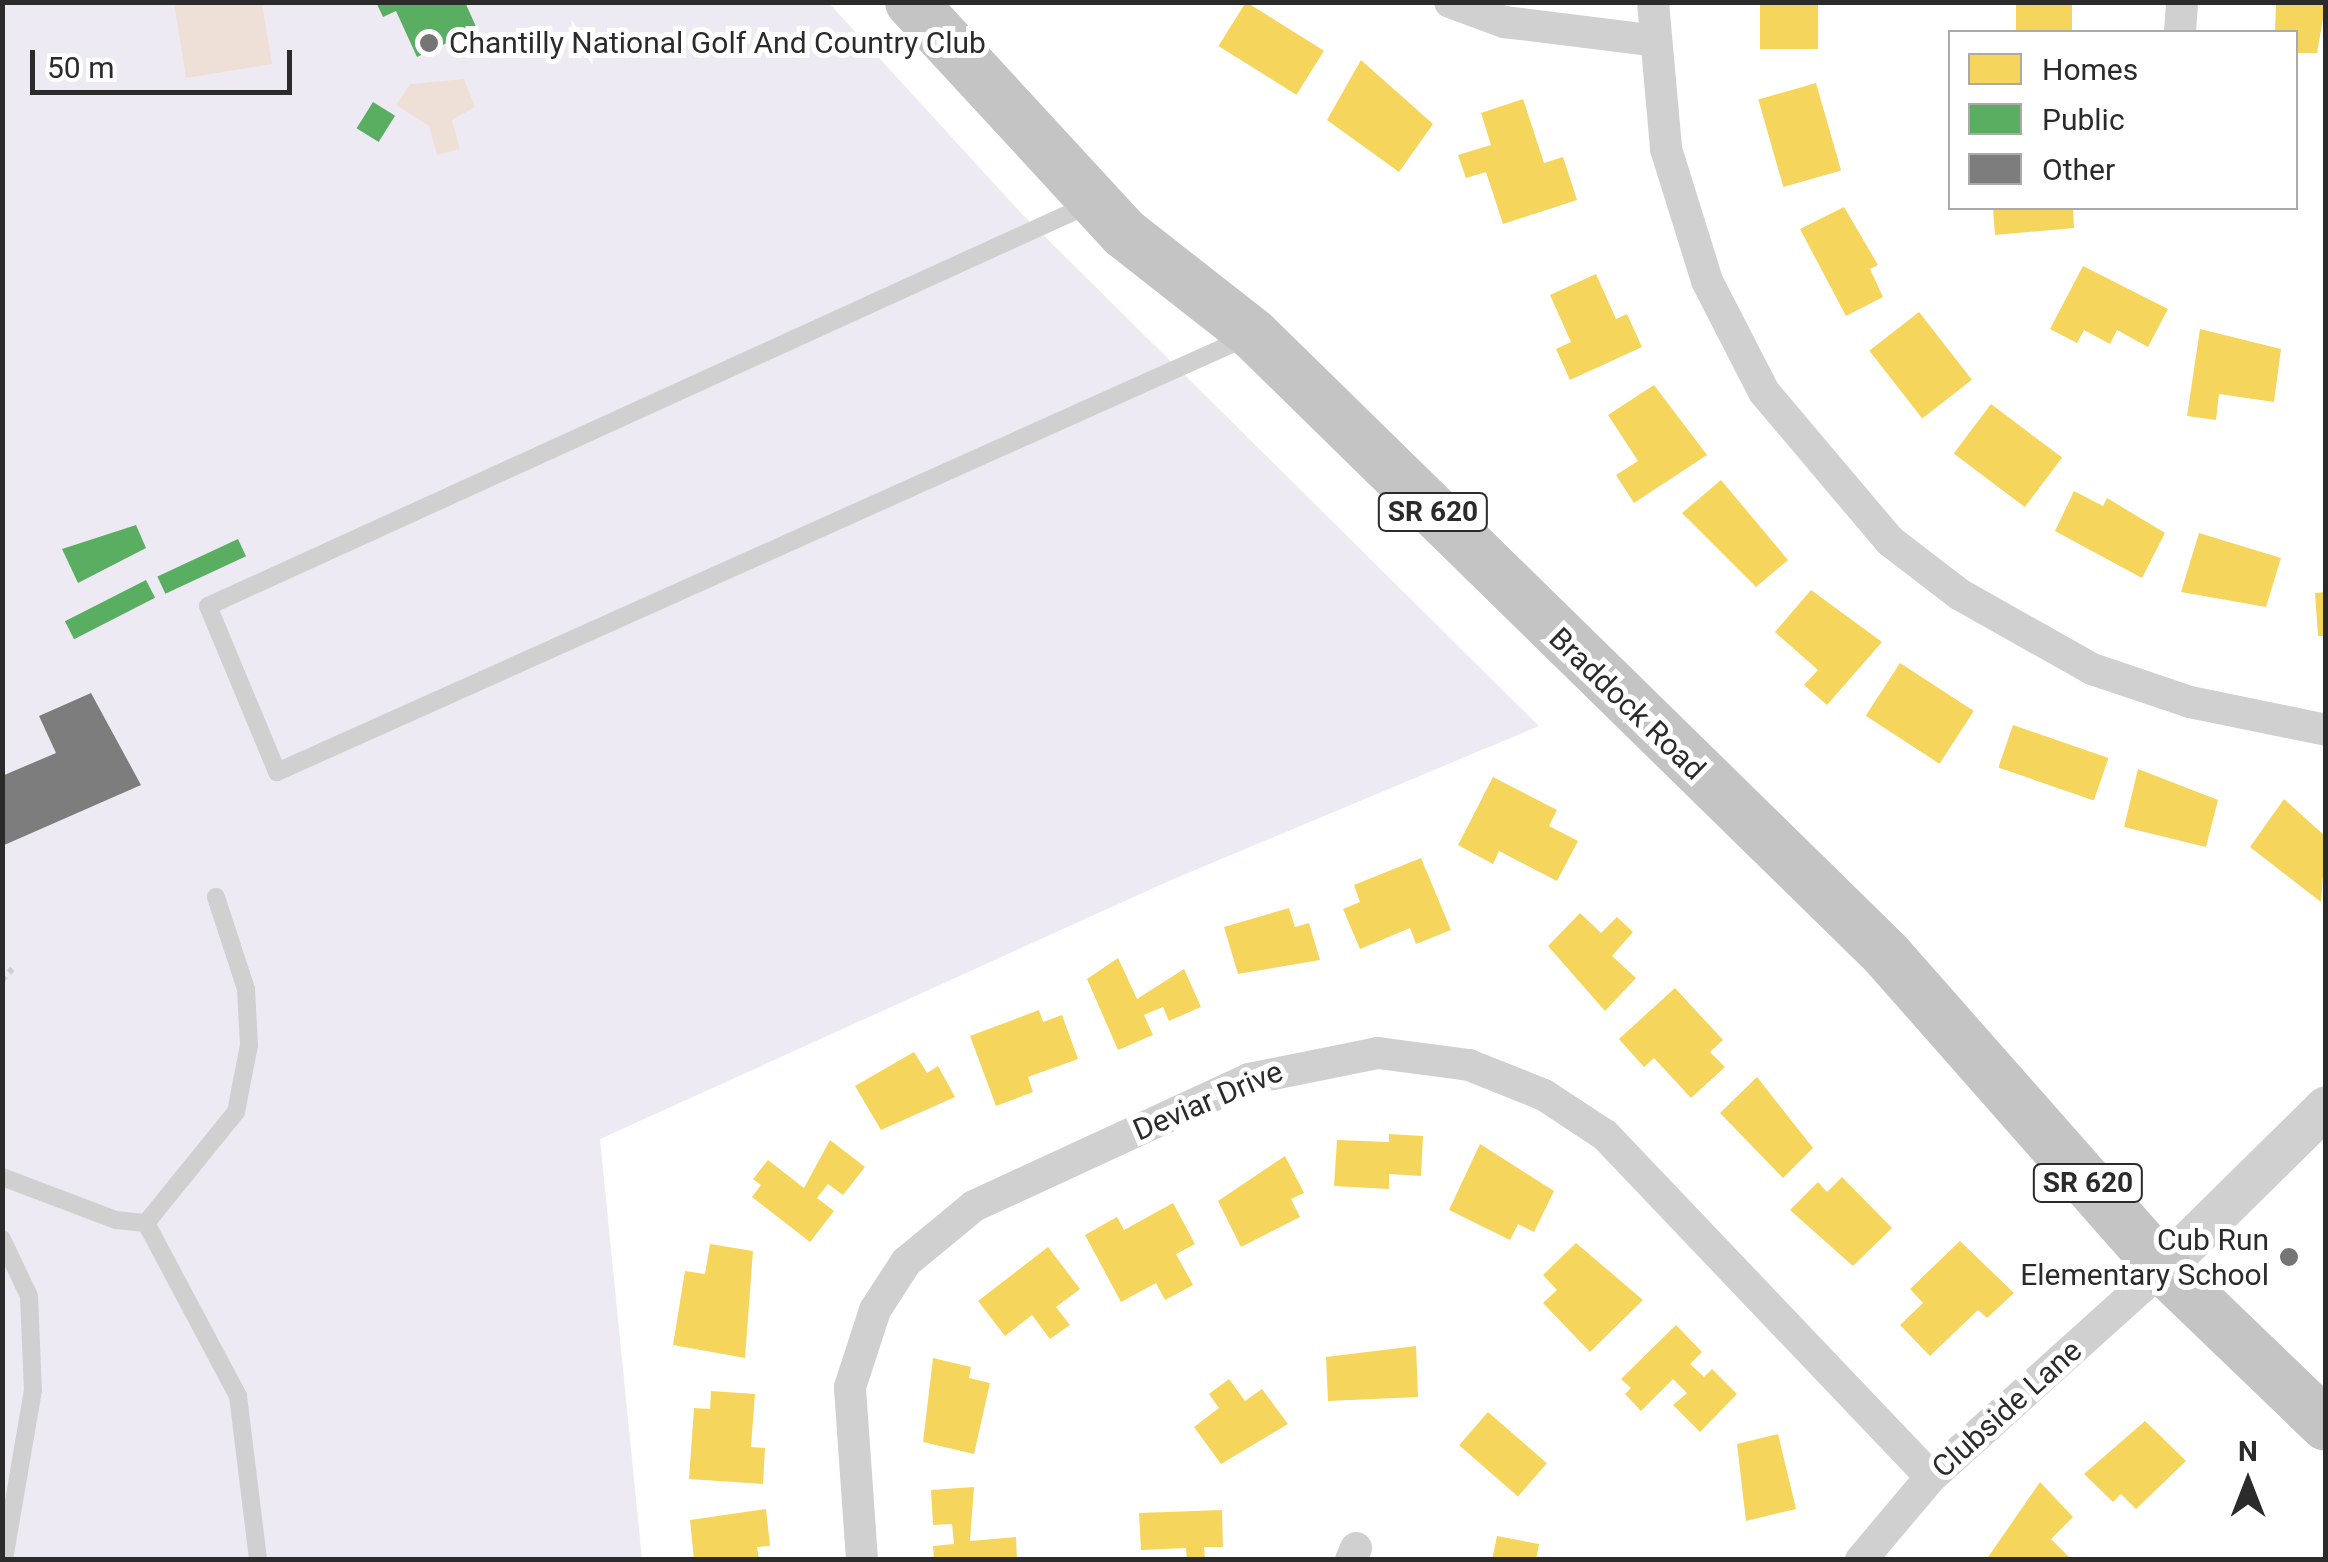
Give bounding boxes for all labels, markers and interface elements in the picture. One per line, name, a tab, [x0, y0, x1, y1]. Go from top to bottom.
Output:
place label: Chantilly National Golf And Country Club	[449, 25, 986, 61]
scale bar	[35, 30, 298, 92]
legend	[1948, 30, 2298, 210]
marker: Chantilly National Golf And Country Club	[418, 32, 440, 54]
text: 50 m	[47, 50, 114, 85]
text: Homes	[2042, 52, 2138, 87]
text: Public	[2042, 102, 2125, 137]
text: Other	[2042, 152, 2115, 187]
road number: SR 620	[1376, 489, 1490, 535]
street label: Braddock Road	[1542, 621, 1712, 787]
street label: Deviar Drive	[1128, 1053, 1288, 1149]
road number: SR 620	[2030, 1160, 2146, 1206]
place label: Cub Run Elementary School	[2020, 1222, 2269, 1292]
marker: Cub Run Elementary School	[2278, 1246, 2300, 1268]
street label: Clubside Lane	[1925, 1333, 2089, 1485]
north arrow	[2198, 1432, 2298, 1532]
text: N	[2238, 1435, 2258, 1468]

